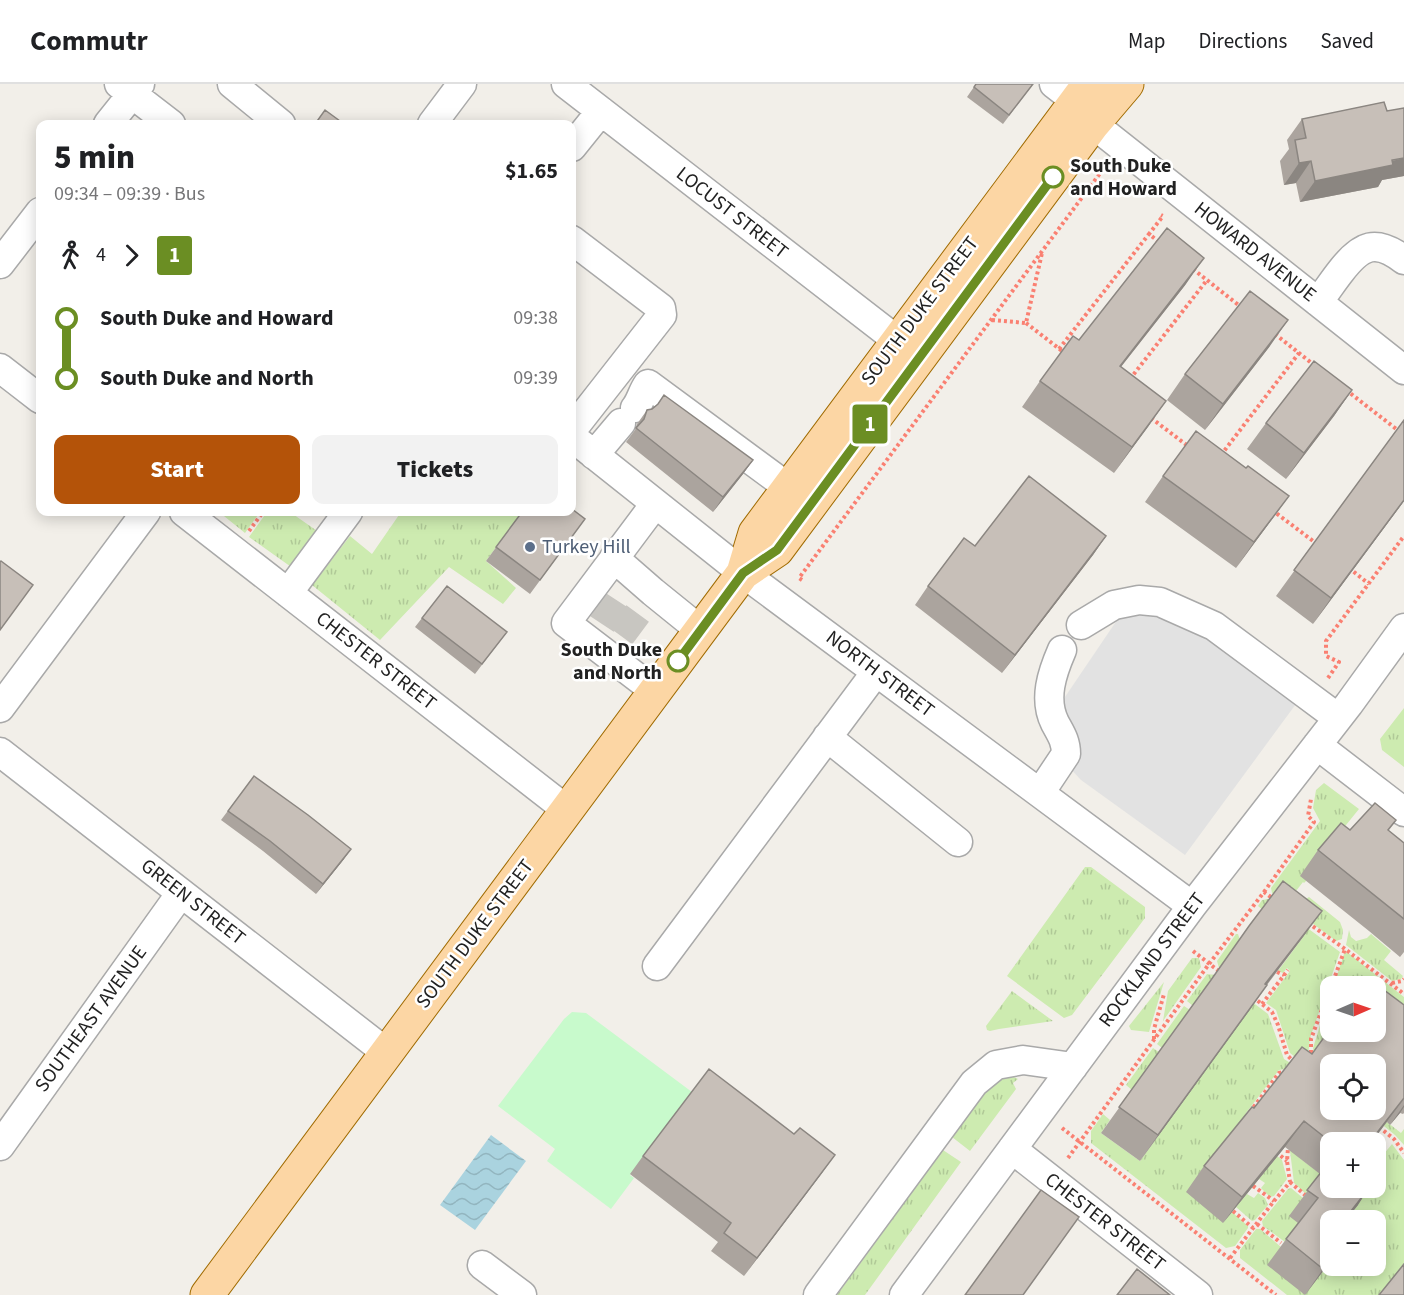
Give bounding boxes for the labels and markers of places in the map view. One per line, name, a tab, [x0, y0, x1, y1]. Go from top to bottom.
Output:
place label: South Duke and Howard	[1070, 152, 1177, 203]
marker: South Duke and Howard	[1042, 166, 1064, 188]
place label: Turkey Hill	[542, 533, 631, 561]
marker: Turkey Hill	[523, 540, 537, 554]
place label: South Duke and North	[561, 636, 662, 687]
marker: South Duke and North	[667, 650, 689, 672]

